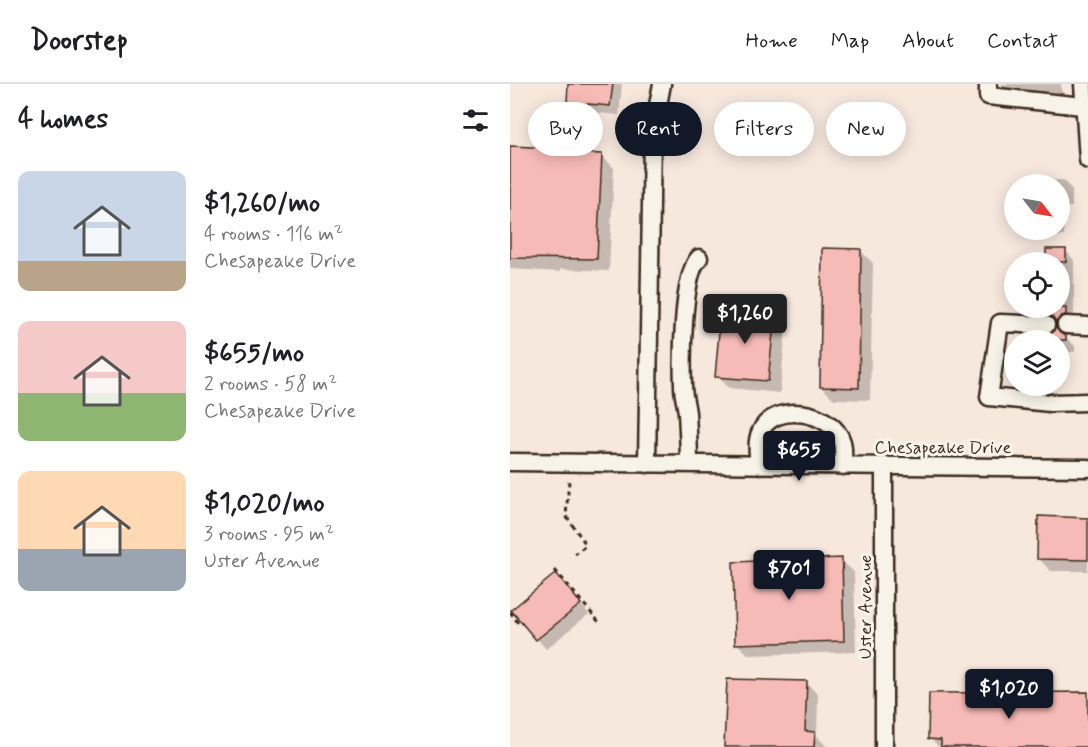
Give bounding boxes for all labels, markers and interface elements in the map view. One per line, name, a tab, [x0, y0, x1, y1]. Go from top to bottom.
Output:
text: Doorstep	[30, 23, 128, 60]
text: Home	[746, 27, 798, 55]
text: Map	[831, 27, 869, 55]
text: About	[902, 27, 954, 55]
text: Contact	[987, 27, 1058, 55]
chip: Buy	[528, 102, 603, 156]
chip: Rent	[615, 102, 702, 156]
chip: Filters	[714, 102, 814, 156]
chip: New	[826, 102, 906, 156]
text: 4 homes	[18, 103, 108, 137]
icon: filters	[459, 104, 492, 137]
north arrow	[1004, 174, 1070, 240]
map controls	[1004, 174, 1070, 396]
text: $1,260/mo	[204, 187, 320, 221]
icon: home	[66, 195, 138, 267]
text: 4 rooms · 116 m²	[204, 221, 343, 248]
text: Chesapeake Drive	[204, 248, 356, 275]
button: locate	[1004, 252, 1070, 318]
pin: $1,260	[696, 294, 794, 345]
text: $1,260	[717, 300, 773, 327]
button: layers	[1004, 330, 1070, 396]
text: $655/mo	[204, 337, 304, 371]
icon: home	[66, 345, 138, 417]
text: 2 rooms · 58 m²	[204, 371, 337, 398]
text: Chesapeake Drive	[204, 398, 356, 425]
pin: $655	[763, 431, 835, 482]
street label: Chesapeake Drive	[875, 436, 1012, 460]
text: $655	[777, 437, 821, 464]
text: $1,020/mo	[204, 487, 325, 521]
icon: home	[66, 495, 138, 567]
text: 3 rooms · 95 m²	[204, 521, 334, 548]
text: Uster Avenue	[204, 548, 320, 575]
pin: $701	[753, 550, 825, 601]
street label: Uster Avenue	[854, 555, 878, 659]
text: $701	[767, 556, 811, 583]
pin: $1,020	[960, 669, 1058, 720]
text: $1,020	[979, 675, 1039, 702]

